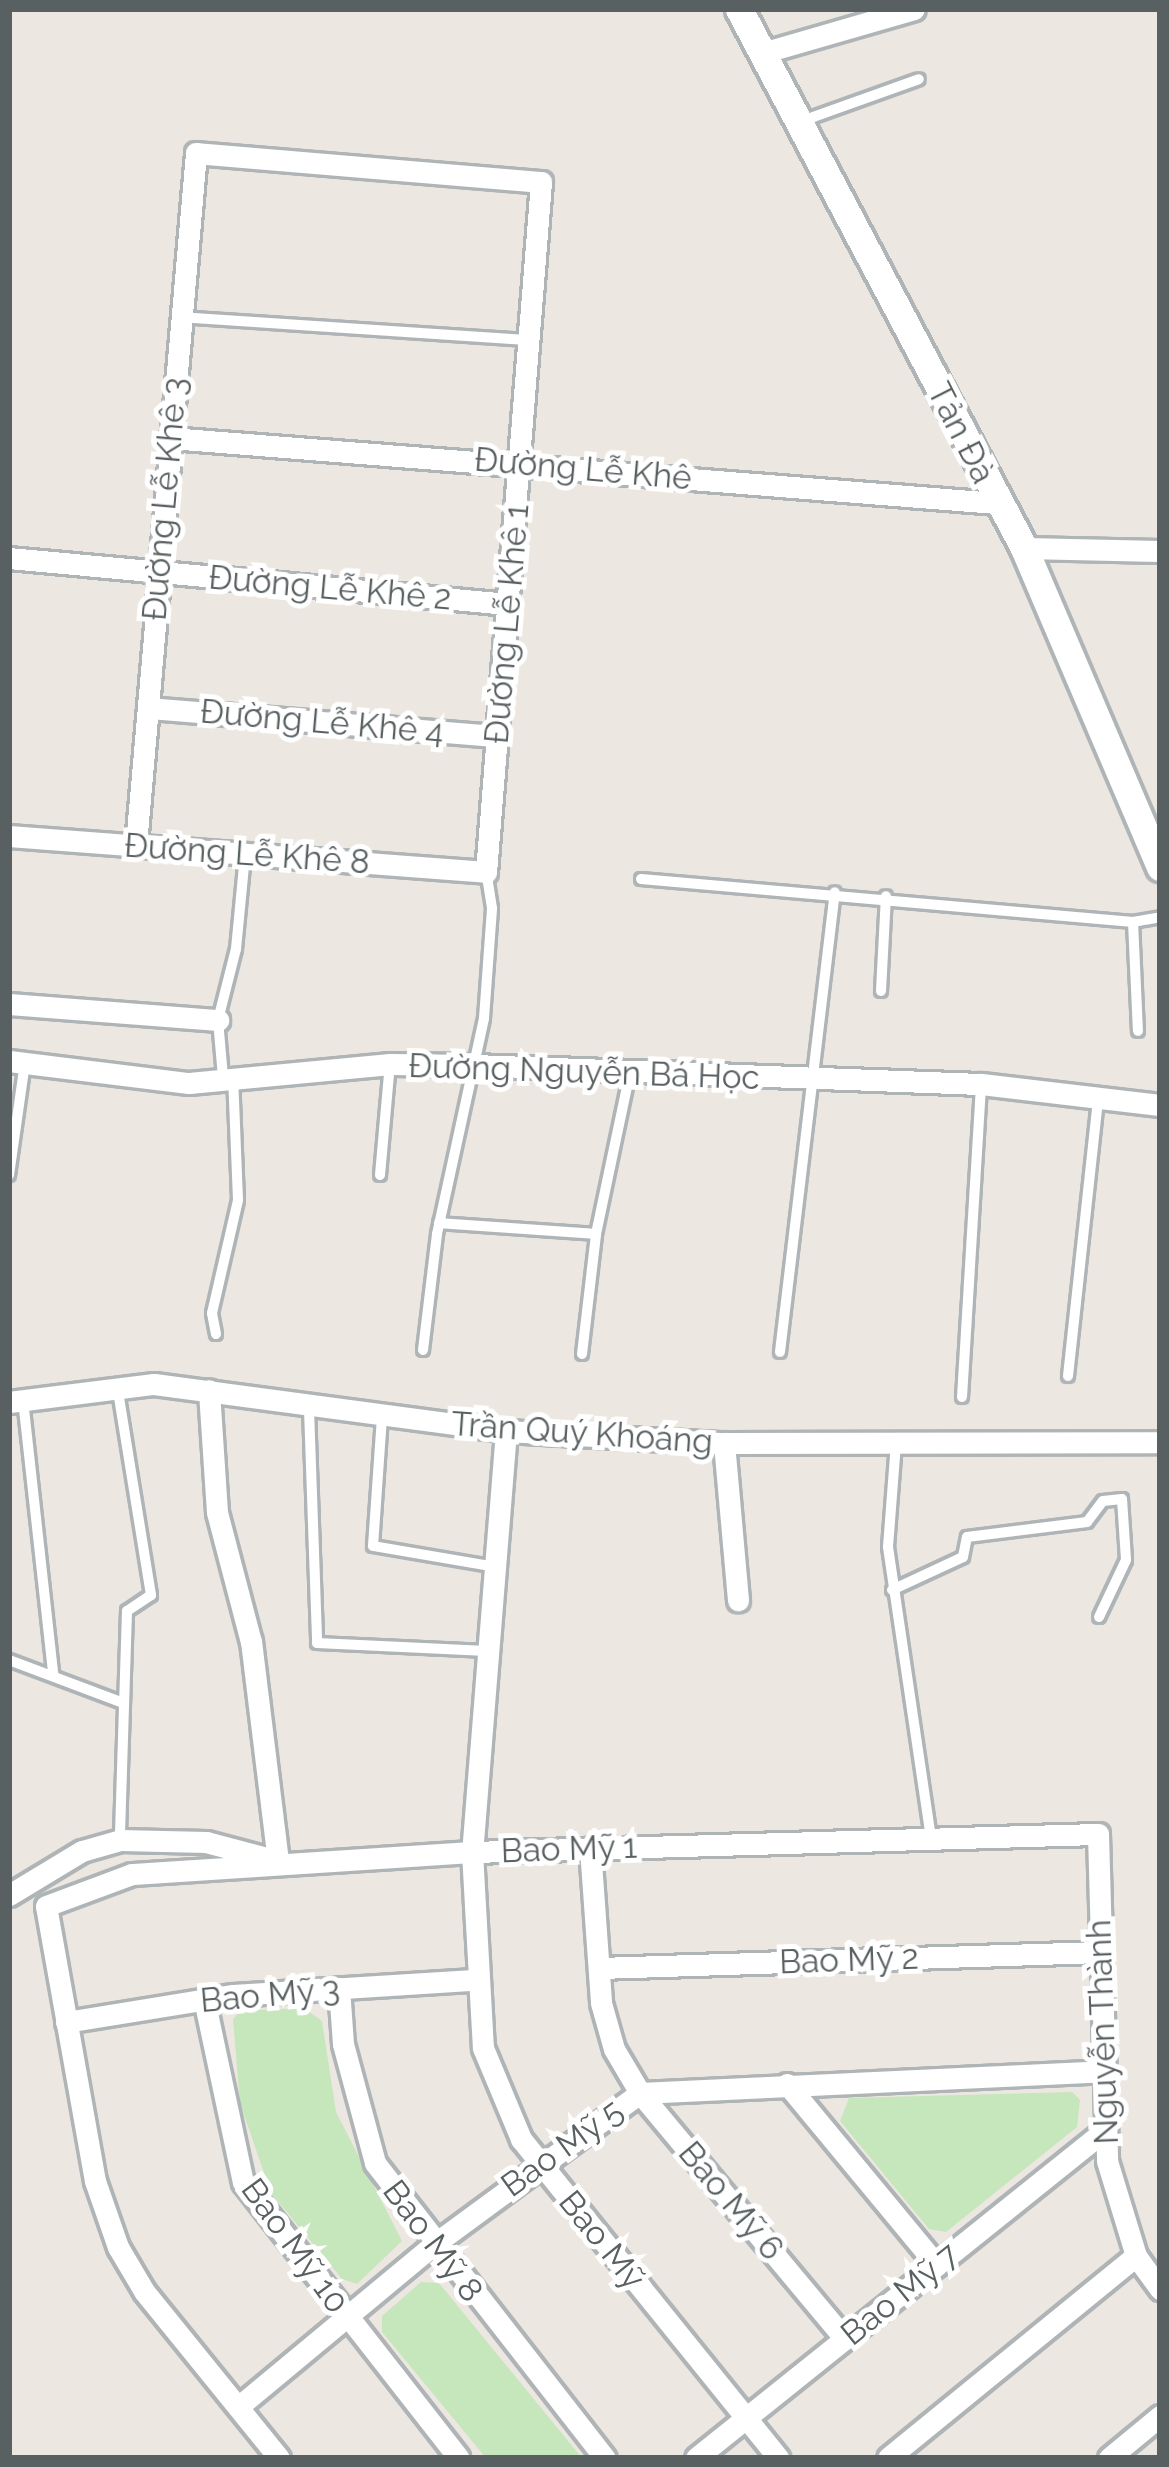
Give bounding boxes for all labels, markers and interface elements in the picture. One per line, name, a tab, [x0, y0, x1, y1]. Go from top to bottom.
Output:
street label: Đường Lễ Khê 3	[135, 376, 195, 622]
street label: Tản Đà	[919, 376, 1003, 490]
street label: Đường Lễ Khê	[473, 440, 693, 498]
street label: Đường Lễ Khê 1	[477, 502, 537, 746]
street label: Đường Lễ Khê 2	[207, 558, 453, 618]
street label: Đường Lễ Khê 4	[199, 692, 445, 752]
street label: Đường Lễ Khê 8	[123, 826, 371, 882]
street label: Đường Nguyễn Bá Học	[408, 1046, 760, 1098]
street label: Trần Quý Khoáng	[450, 1404, 714, 1462]
street label: Bao Mỹ 1	[500, 1827, 638, 1871]
street label: Nguyễn Thành	[1079, 1918, 1127, 2146]
street label: Bao Mỹ 2	[778, 1938, 920, 1982]
street label: Bao Mỹ 3	[198, 1969, 342, 2021]
street label: Bao Mỹ 5	[493, 2090, 631, 2206]
street label: Bao Mỹ 6	[670, 2133, 792, 2269]
street label: Bao Mỹ 10	[233, 2171, 357, 2321]
street label: Bao Mỹ 8	[374, 2172, 492, 2310]
street label: Bao Mỹ	[550, 2183, 654, 2297]
street label: Bao Mỹ 7	[833, 2234, 967, 2354]

